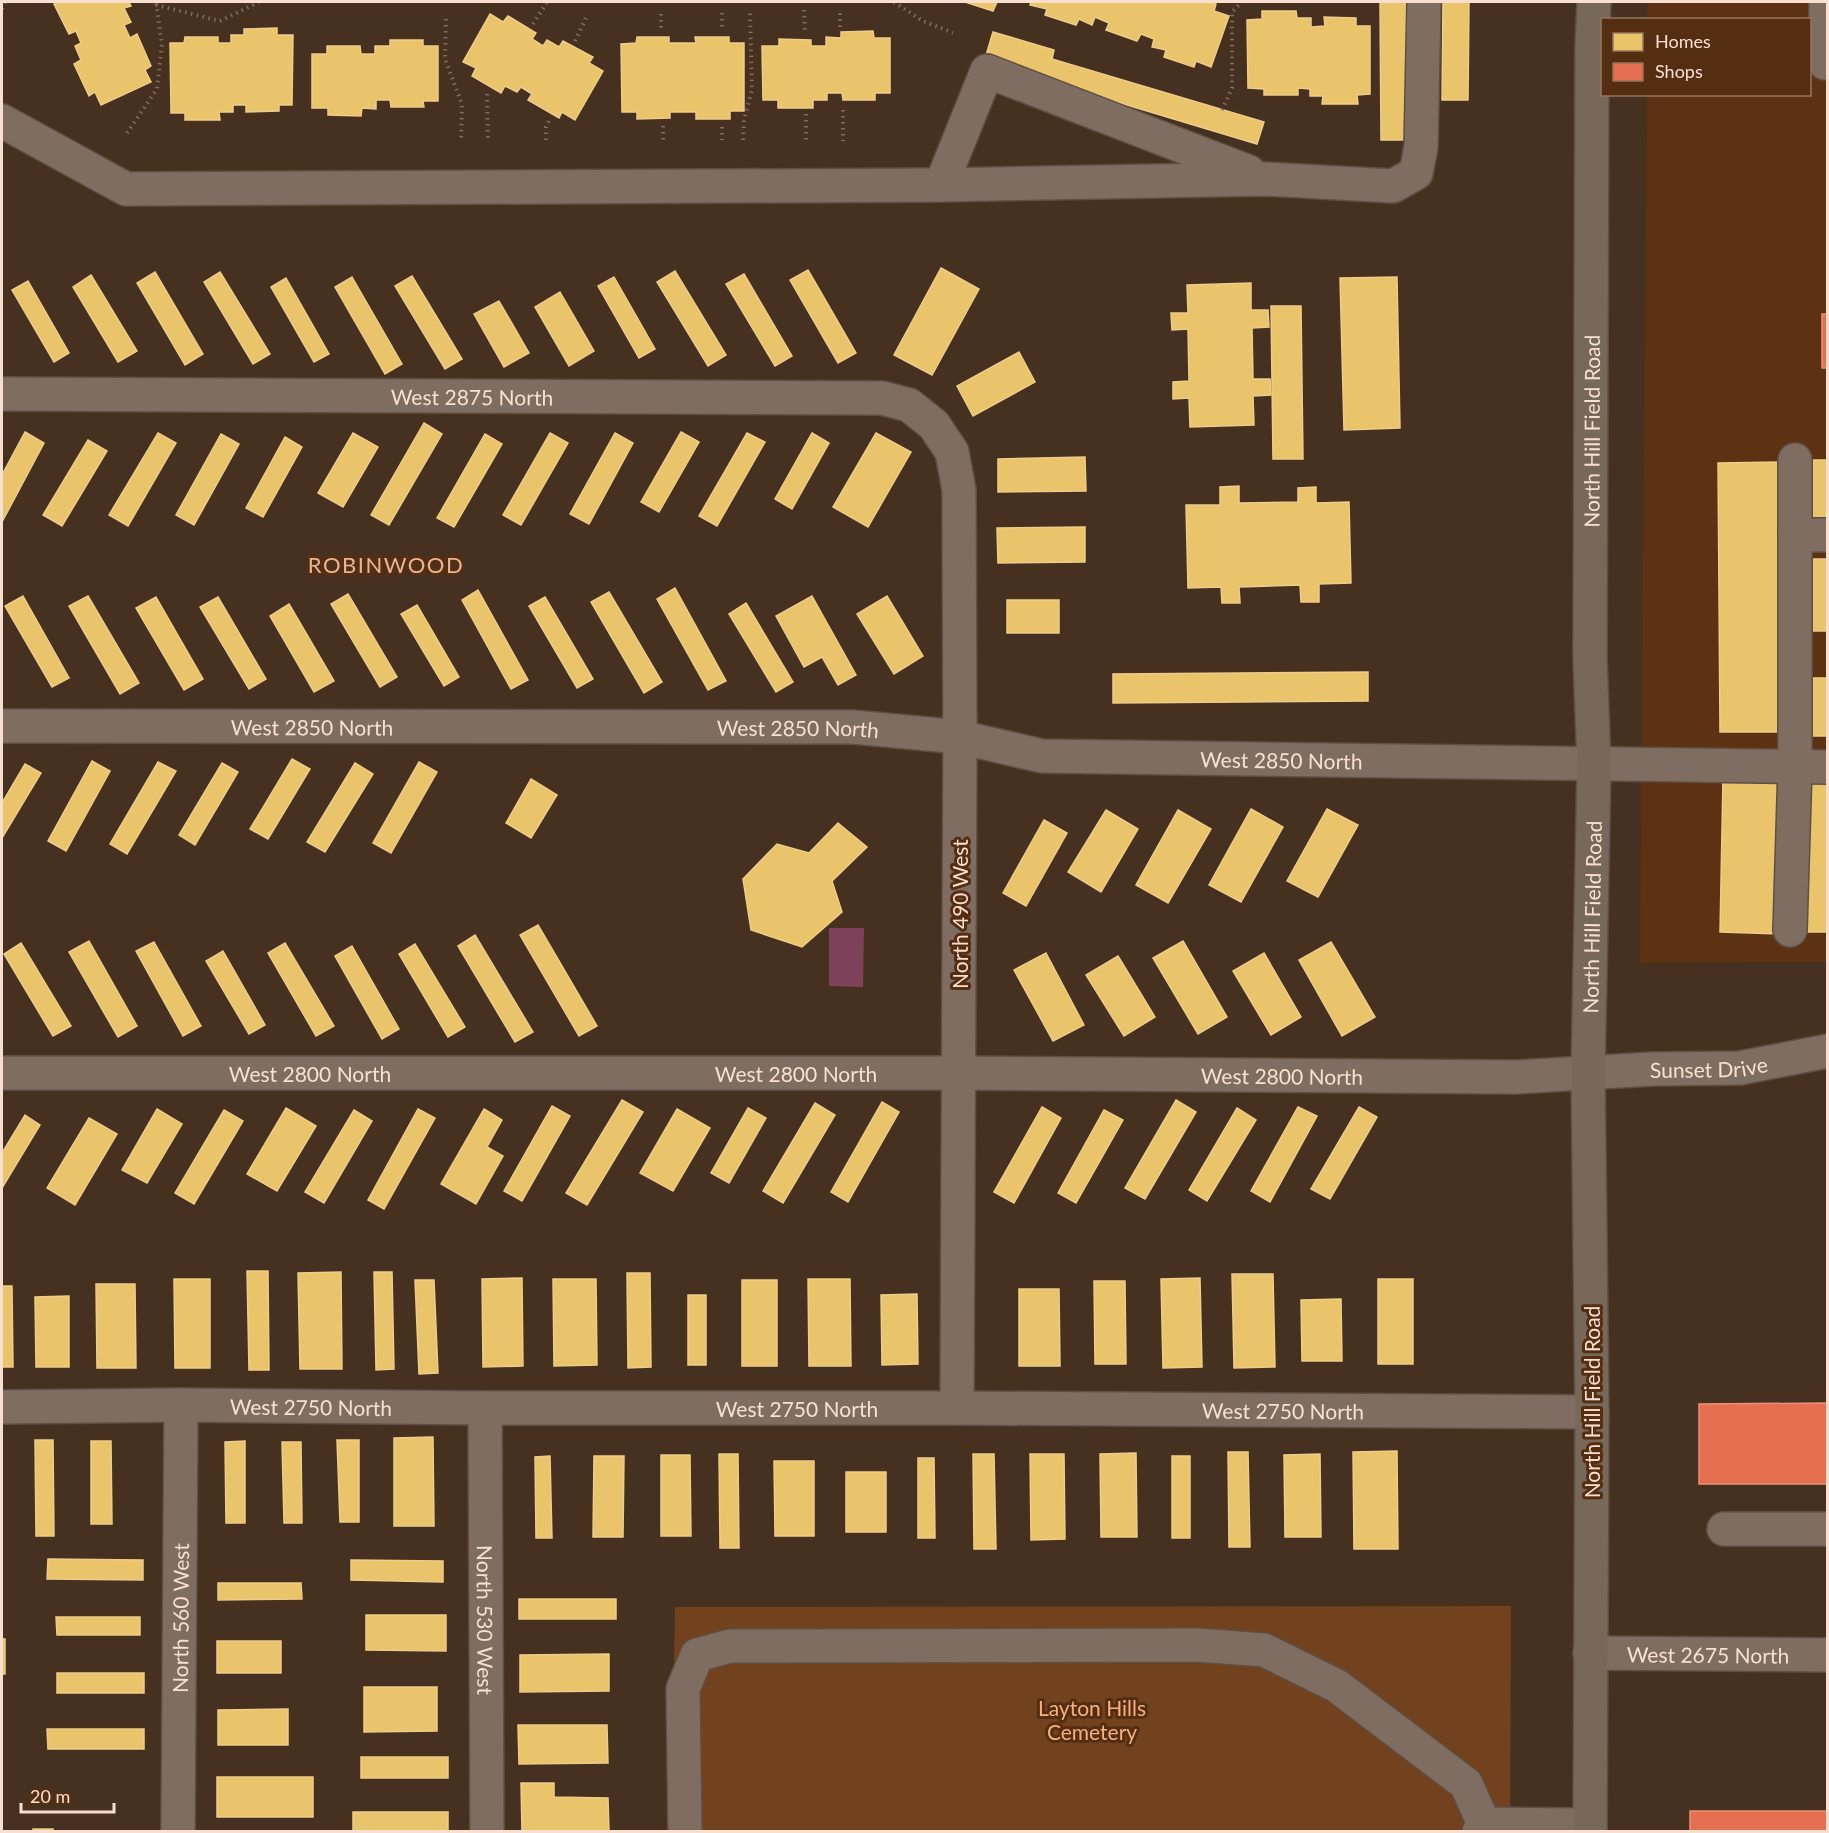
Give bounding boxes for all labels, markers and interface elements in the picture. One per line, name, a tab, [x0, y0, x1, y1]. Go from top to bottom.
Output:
legend	[1601, 18, 1811, 96]
text: Homes	[1655, 30, 1711, 52]
text: Shops	[1655, 60, 1703, 82]
street label: North Hill Field Road	[1578, 335, 1604, 528]
street label: West 2875 North	[391, 383, 553, 409]
district label: ROBINWOOD	[308, 551, 464, 578]
street label: West 2850 North	[231, 714, 393, 739]
street label: West 2850 North	[717, 714, 880, 742]
street label: West 2850 North	[1200, 746, 1363, 773]
street label: North Hill Field Road	[1577, 820, 1605, 1014]
street label: North 490 West	[947, 839, 972, 989]
street label: Sunset Drive	[1650, 1050, 1769, 1082]
street label: West 2800 North	[229, 1061, 391, 1086]
street label: West 2800 North	[715, 1061, 877, 1086]
street label: West 2800 North	[1201, 1062, 1363, 1088]
street label: North Hill Field Road	[1579, 1306, 1604, 1498]
street label: West 2750 North	[230, 1393, 392, 1420]
street label: West 2750 North	[716, 1396, 878, 1421]
street label: West 2750 North	[1202, 1397, 1364, 1423]
street label: North 560 West	[166, 1543, 193, 1693]
street label: North 530 West	[473, 1545, 499, 1695]
street label: West 2675 North	[1627, 1641, 1789, 1667]
park label: Layton Hills Cemetery	[1038, 1695, 1146, 1744]
scale bar	[21, 1776, 114, 1814]
text: 20 m	[30, 1785, 70, 1807]

